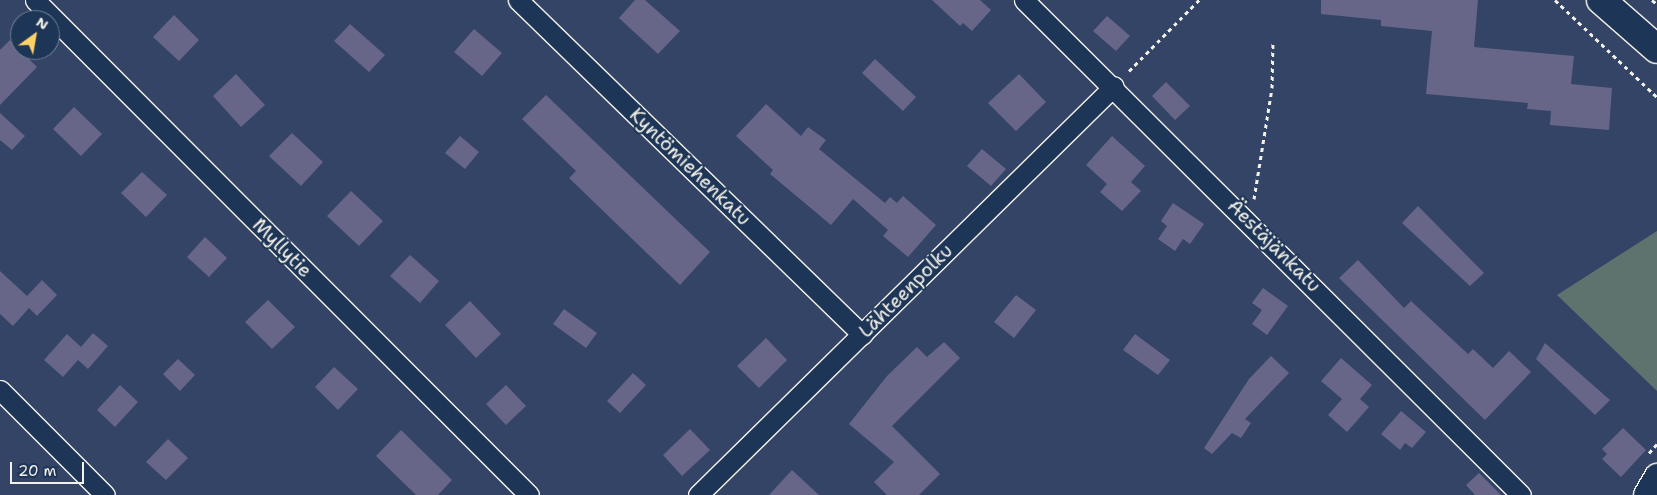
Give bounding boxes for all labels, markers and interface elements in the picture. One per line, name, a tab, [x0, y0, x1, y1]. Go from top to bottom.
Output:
north arrow	[10, 10, 60, 60]
text: N	[33, 13, 52, 34]
street label: Kyntömiehenkatu	[625, 103, 755, 231]
street label: Äestäjänkatu	[1223, 195, 1325, 297]
street label: Myllytie	[248, 214, 316, 282]
street label: Lähteenpolku	[854, 239, 958, 343]
scale bar	[12, 452, 86, 484]
text: 20 m	[18, 461, 57, 481]

